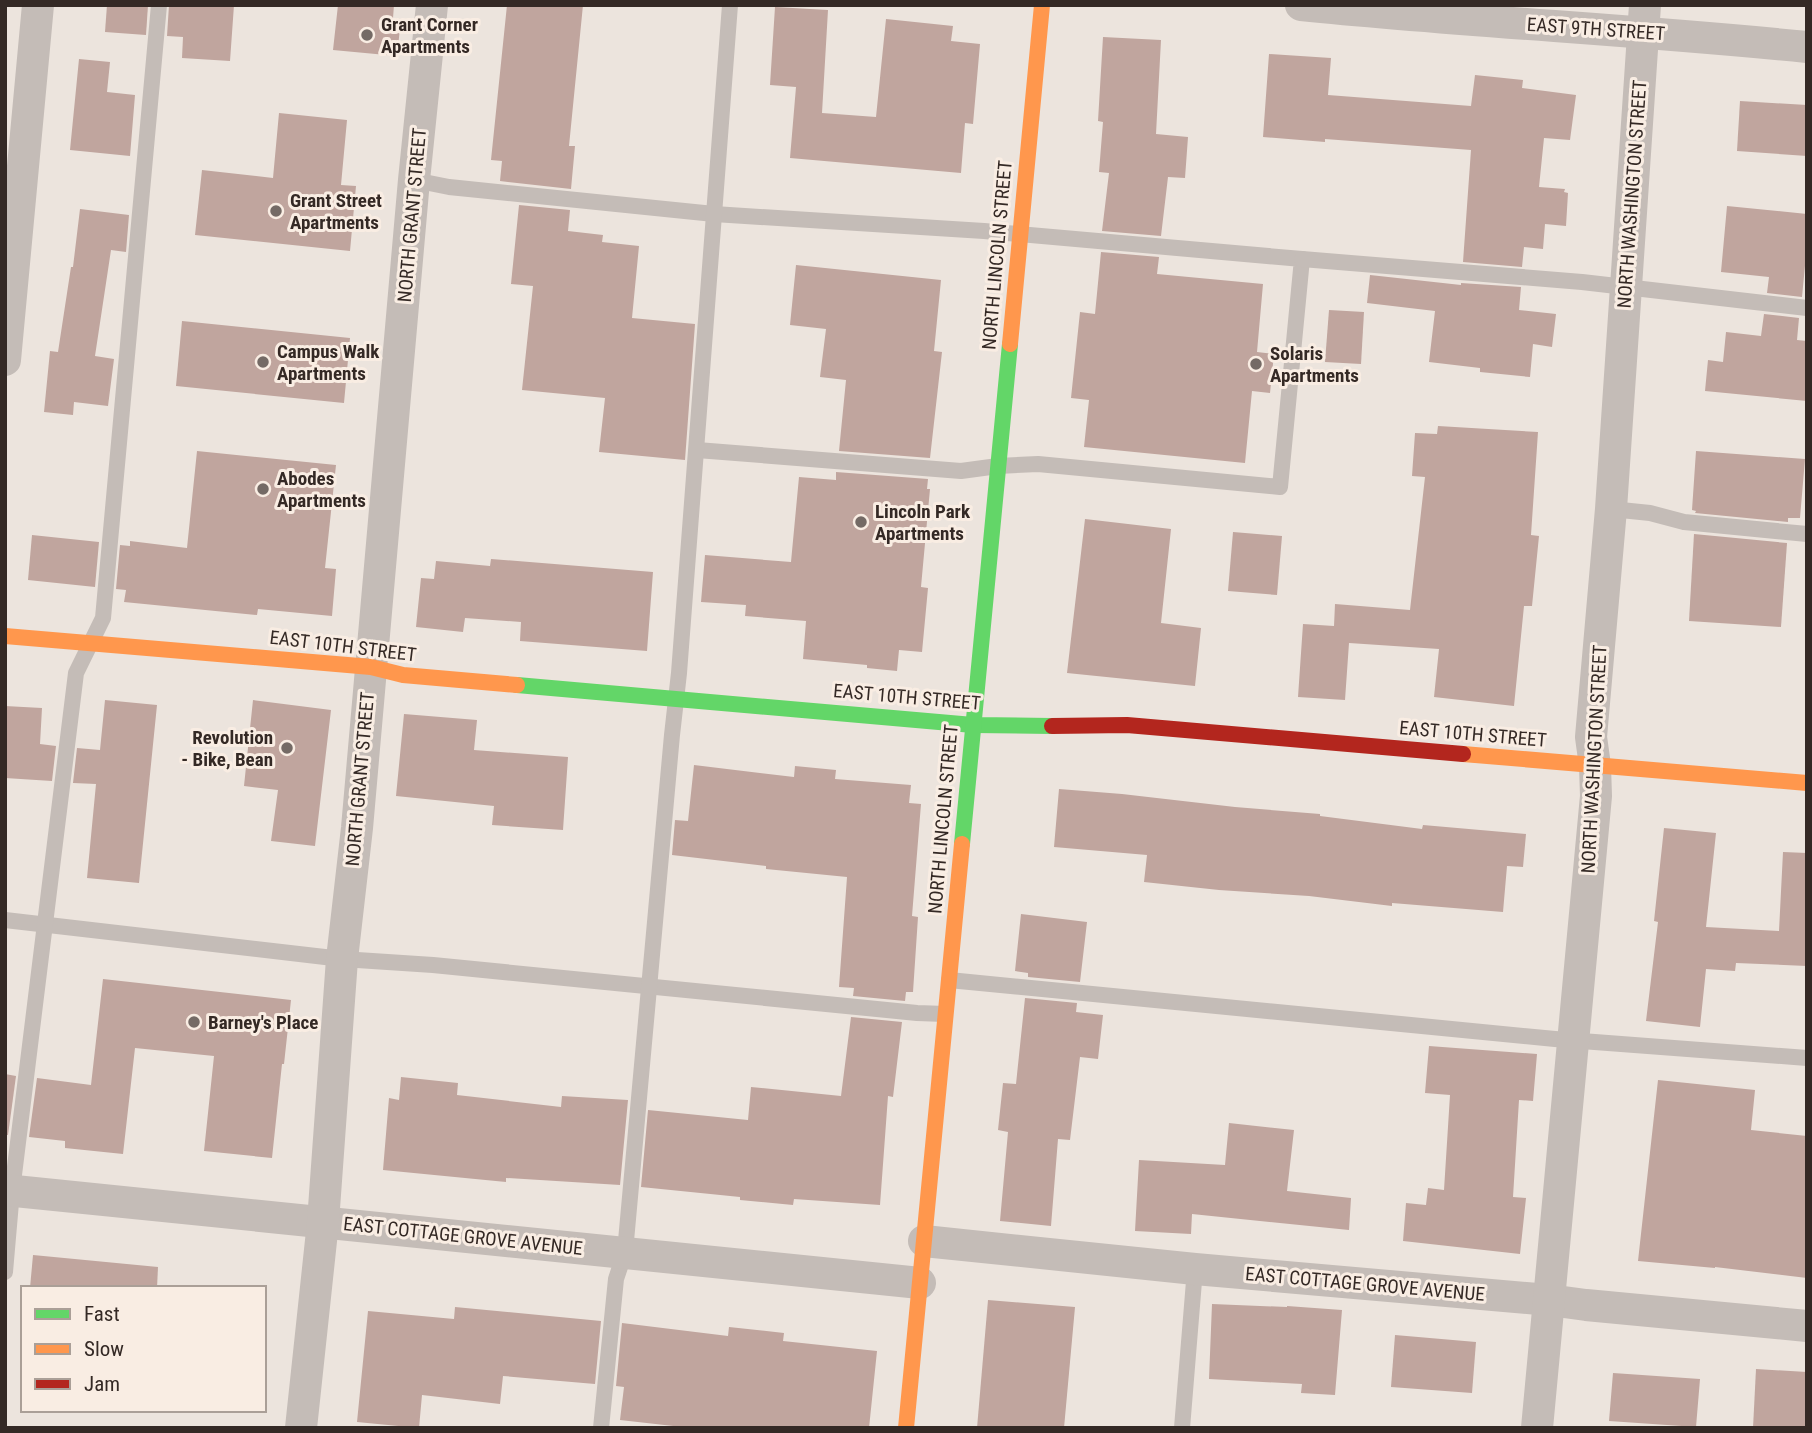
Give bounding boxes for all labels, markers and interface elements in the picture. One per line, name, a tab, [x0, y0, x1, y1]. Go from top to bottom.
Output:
place label: Grant Corner Apartments	[381, 13, 478, 58]
street label: EAST 9TH STREET	[1526, 13, 1666, 45]
marker: Grant Corner Apartments	[359, 27, 375, 43]
street label: NORTH WASHINGTON STREET	[1613, 79, 1651, 309]
street label: NORTH GRANT STREET	[393, 127, 431, 303]
street label: NORTH LINCOLN STREET	[977, 159, 1017, 351]
place label: Grant Street Apartments	[290, 189, 382, 234]
marker: Grant Street Apartments	[268, 203, 284, 219]
place label: Campus Walk Apartments	[277, 340, 380, 385]
place label: Solaris Apartments	[1270, 342, 1359, 387]
marker: Campus Walk Apartments	[255, 354, 271, 370]
marker: Solaris Apartments	[1248, 356, 1264, 372]
place label: Abodes Apartments	[277, 467, 366, 512]
marker: Abodes Apartments	[255, 481, 271, 497]
place label: Lincoln Park Apartments	[875, 500, 971, 545]
marker: Lincoln Park Apartments	[853, 514, 869, 530]
street label: EAST 10TH STREET	[268, 626, 418, 666]
street label: NORTH WASHINGTON STREET	[1577, 644, 1611, 874]
street label: EAST 10TH STREET	[832, 679, 982, 715]
street label: NORTH GRANT STREET	[341, 691, 379, 867]
street label: EAST 10TH STREET	[1398, 716, 1548, 752]
street label: NORTH LINCOLN STREET	[923, 723, 963, 915]
place label: Revolution - Bike, Bean	[181, 726, 273, 771]
marker: Revolution - Bike, Bean	[279, 740, 295, 756]
place label: Barney's Place	[208, 1011, 318, 1034]
marker: Barney's Place	[186, 1014, 202, 1030]
street label: EAST COTTAGE GROVE AVENUE	[342, 1212, 584, 1260]
street label: EAST COTTAGE GROVE AVENUE	[1244, 1262, 1486, 1306]
legend	[21, 1286, 266, 1412]
text: Fast	[84, 1302, 120, 1326]
text: Slow	[84, 1337, 124, 1361]
text: Jam	[84, 1372, 120, 1396]

